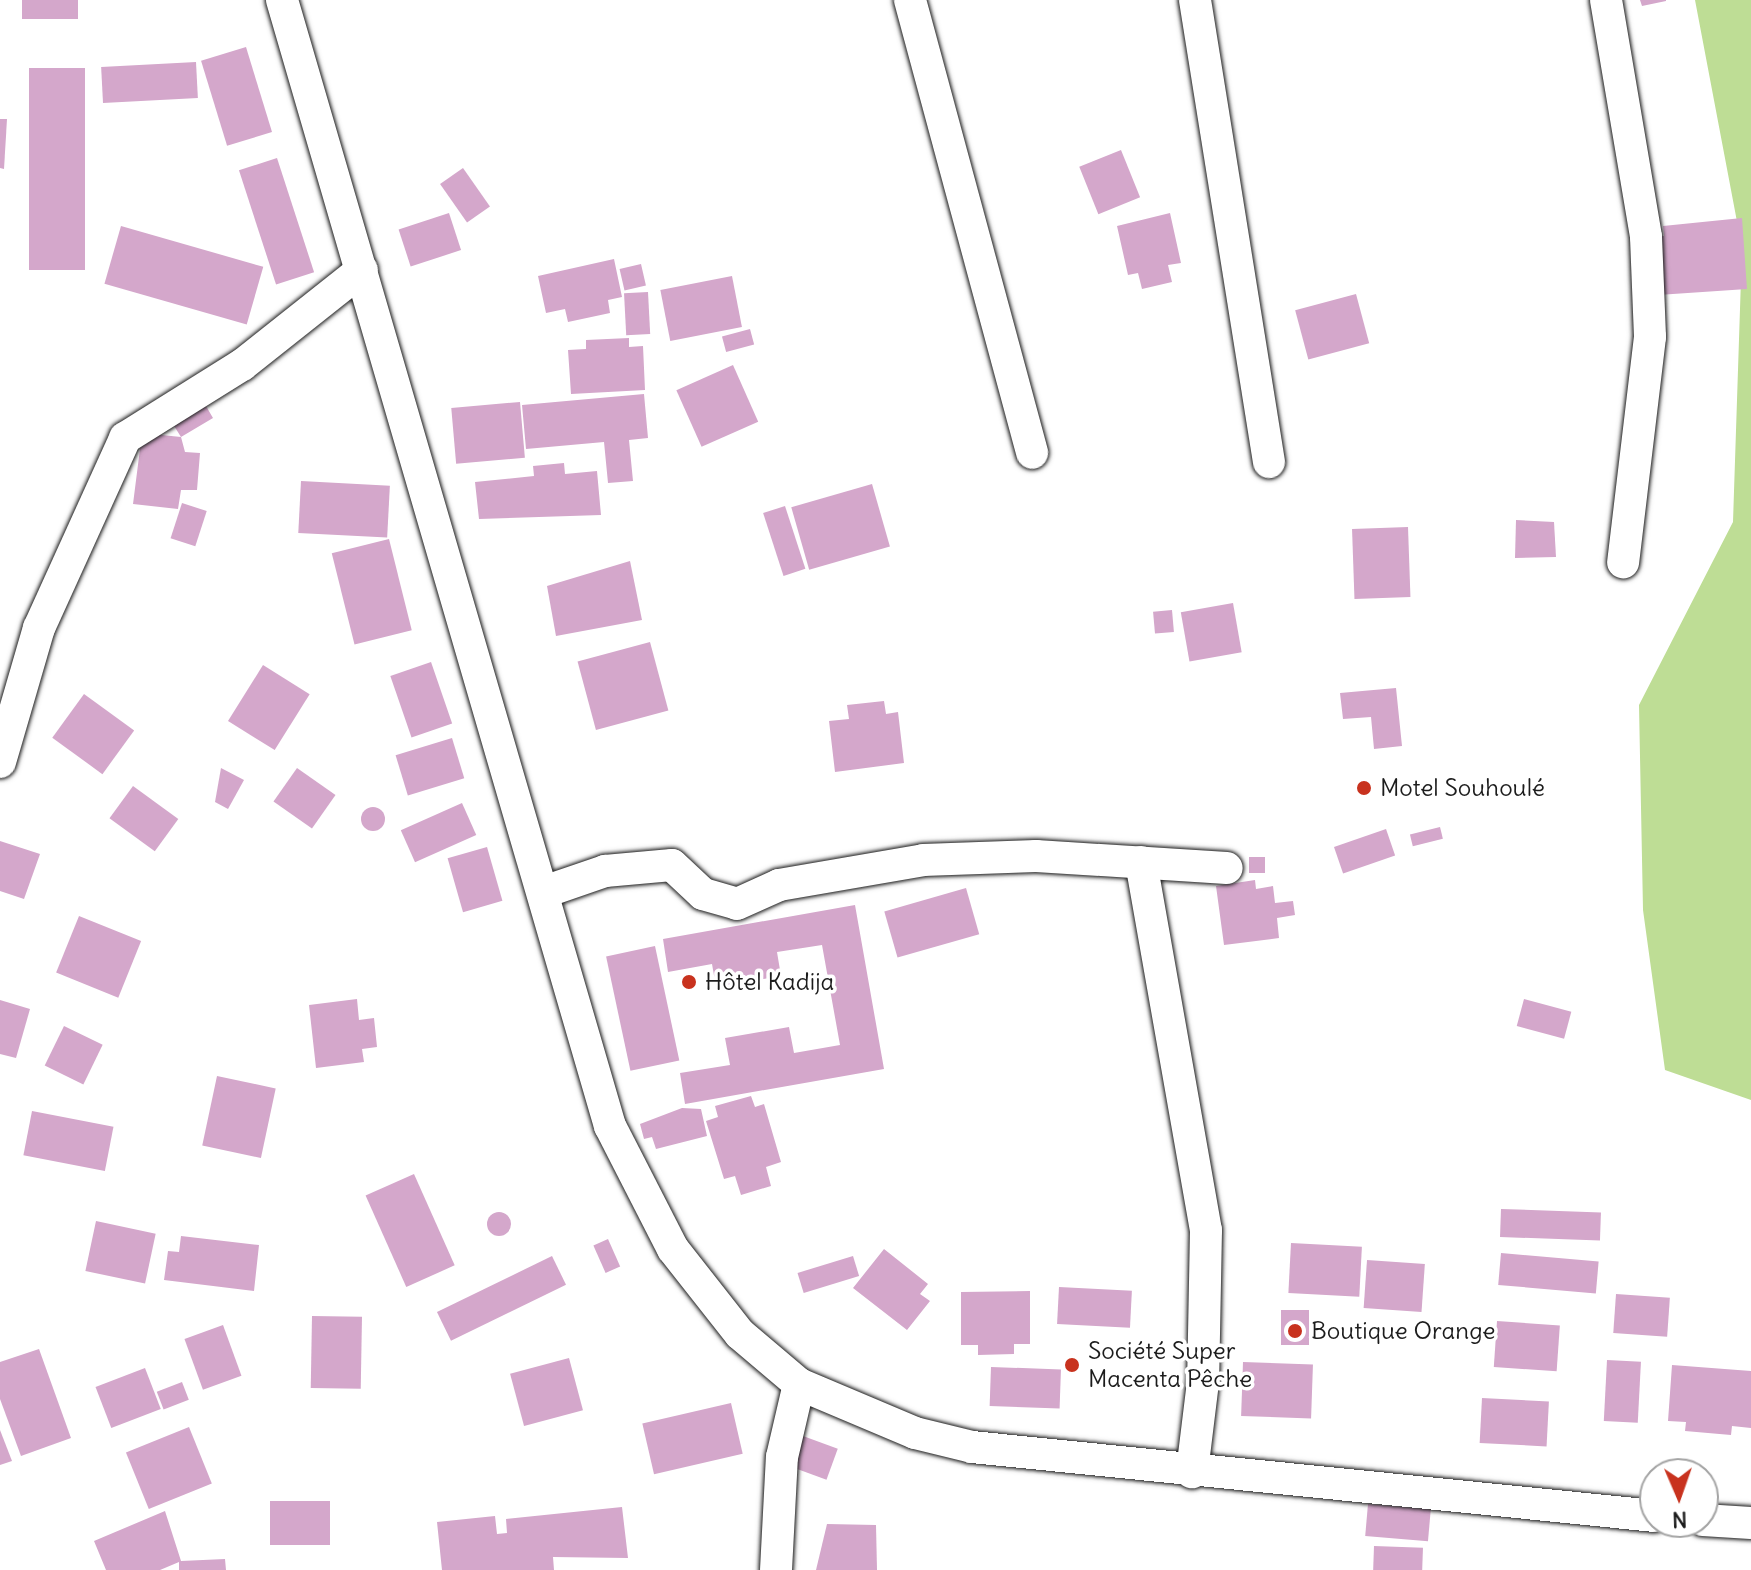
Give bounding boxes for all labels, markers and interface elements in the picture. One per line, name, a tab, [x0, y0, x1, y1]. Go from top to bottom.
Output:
place label: Motel Souhoulé	[1380, 774, 1545, 802]
marker: Motel Souhoulé	[1355, 779, 1373, 797]
place label: Hôtel Kadija	[705, 968, 834, 996]
marker: Hôtel Kadija	[680, 973, 698, 991]
place label: Boutique Orange	[1311, 1317, 1496, 1345]
marker: Boutique Orange	[1286, 1322, 1304, 1340]
place label: Société Super Macenta Pêche	[1088, 1337, 1252, 1393]
marker: Société Super Macenta Pêche	[1063, 1356, 1081, 1374]
north arrow	[1639, 1458, 1719, 1538]
text: N	[1672, 1506, 1688, 1534]

